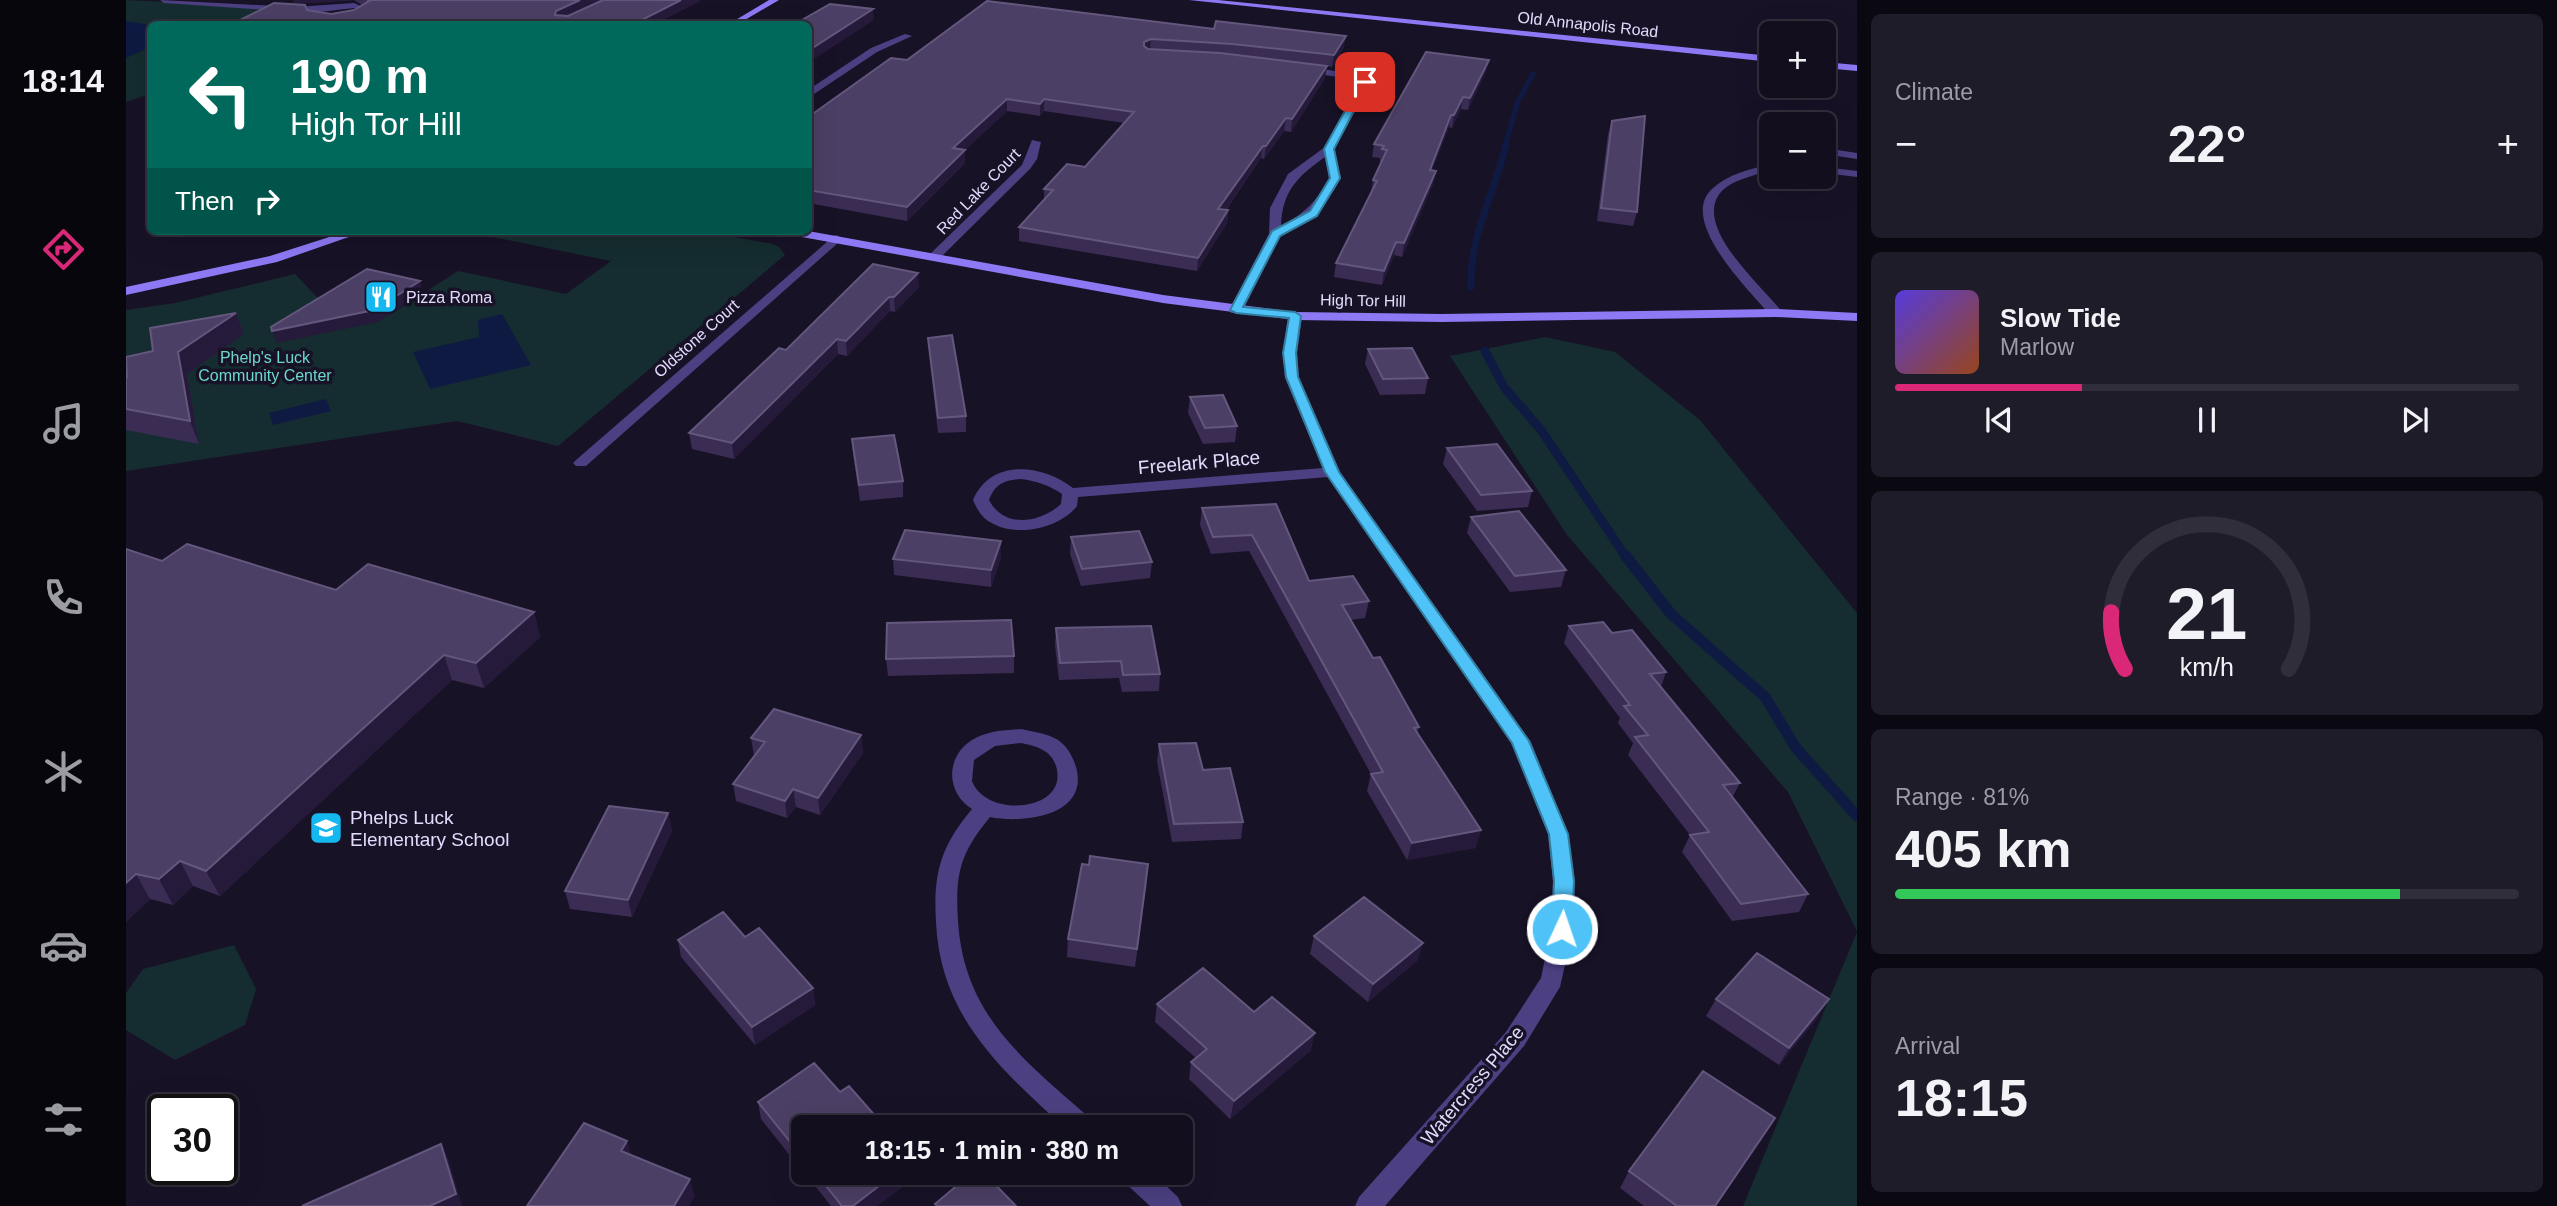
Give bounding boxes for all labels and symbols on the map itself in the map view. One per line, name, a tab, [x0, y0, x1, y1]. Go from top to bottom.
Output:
street label: Old Annapolis Road	[1517, 9, 1659, 40]
pin	[1335, 52, 1395, 112]
street label: Red Lake Court	[933, 145, 1024, 238]
restaurant icon: Pizza Roma	[362, 278, 400, 316]
place label: Pizza Roma	[406, 289, 492, 306]
street label: High Tor Hill	[1320, 291, 1406, 310]
street label: Oldstone Court	[651, 296, 742, 381]
park label: Phelp's Luck Community Center	[198, 349, 332, 384]
street label: Freelark Place	[1137, 447, 1261, 478]
place label: Phelps Luck Elementary School	[350, 807, 509, 850]
school or university icon: Phelps Luck Elementary School	[307, 809, 345, 847]
position arrow	[1525, 892, 1599, 966]
street label: Watercress Place	[1417, 1022, 1528, 1149]
speed limit sign: 30	[147, 1094, 238, 1185]

